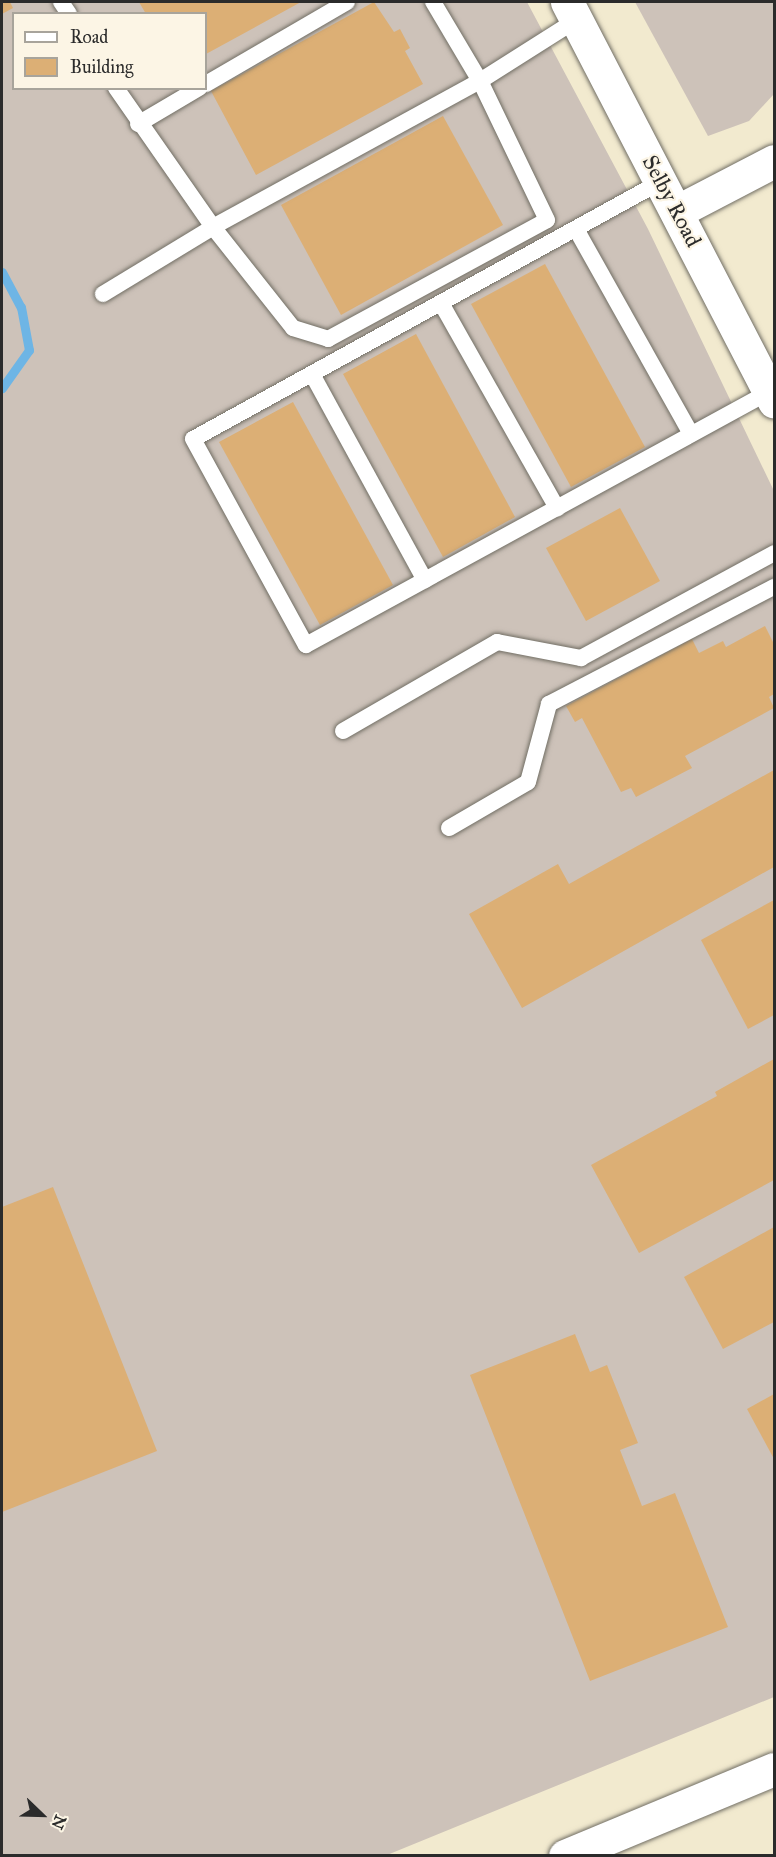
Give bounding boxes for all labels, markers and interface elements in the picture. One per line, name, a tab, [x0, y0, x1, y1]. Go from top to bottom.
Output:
legend	[12, 12, 207, 90]
text: Road	[70, 26, 108, 48]
text: Building	[70, 56, 133, 78]
street label: Selby Road	[637, 151, 707, 251]
north arrow	[12, 1785, 72, 1845]
text: N	[48, 1812, 70, 1832]

